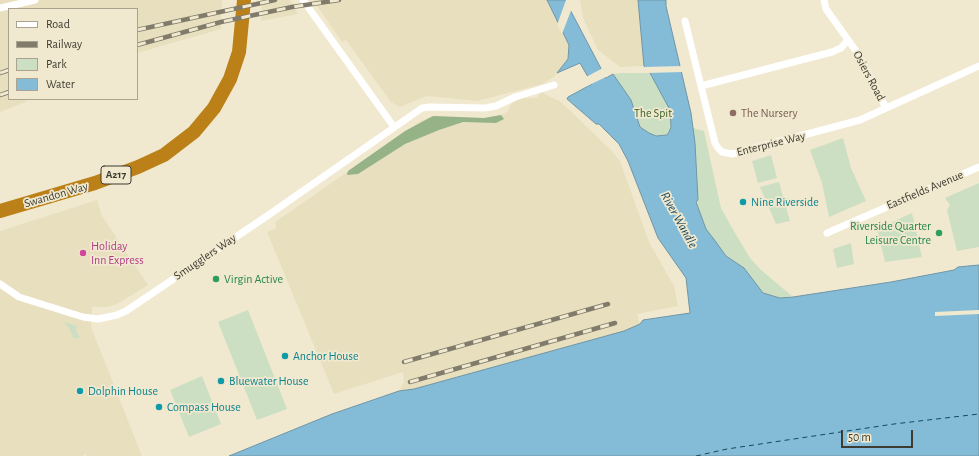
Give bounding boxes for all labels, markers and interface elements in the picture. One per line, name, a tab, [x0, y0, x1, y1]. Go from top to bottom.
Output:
legend	[8, 8, 138, 100]
text: Road	[46, 18, 70, 30]
text: Railway	[46, 38, 82, 50]
street label: Osiers Road	[850, 48, 888, 104]
text: Park	[46, 58, 67, 70]
text: Water	[46, 78, 75, 90]
park label: The Spit	[634, 106, 672, 120]
place label: The Nursery	[741, 106, 798, 120]
marker: The Nursery	[728, 108, 738, 118]
street label: Enterprise Way	[735, 129, 807, 159]
road number: A217	[101, 166, 131, 184]
street label: Eastfields Avenue	[884, 167, 966, 213]
street label: Swandon Way	[22, 179, 90, 211]
water label: River Wandle	[657, 189, 701, 251]
place label: Nine Riverside	[751, 195, 819, 209]
marker: Nine Riverside	[738, 197, 748, 207]
place label: Riverside Quarter Leisure Centre	[850, 219, 931, 247]
marker: Riverside Quarter Leisure Centre	[934, 228, 944, 238]
street label: Smugglers Way	[171, 231, 239, 283]
place label: Holiday Inn Express	[91, 239, 144, 267]
marker: Holiday Inn Express	[78, 248, 88, 258]
place label: Virgin Active	[224, 272, 283, 286]
marker: Virgin Active	[211, 274, 221, 284]
place label: Anchor House	[293, 349, 358, 363]
marker: Anchor House	[280, 351, 290, 361]
place label: Bluewater House	[229, 374, 308, 388]
marker: Bluewater House	[216, 376, 226, 386]
place label: Dolphin House	[88, 384, 158, 398]
marker: Dolphin House	[75, 386, 85, 396]
place label: Compass House	[167, 400, 241, 414]
marker: Compass House	[154, 402, 164, 412]
scale bar	[843, 422, 915, 448]
text: 50 m	[848, 431, 871, 443]

